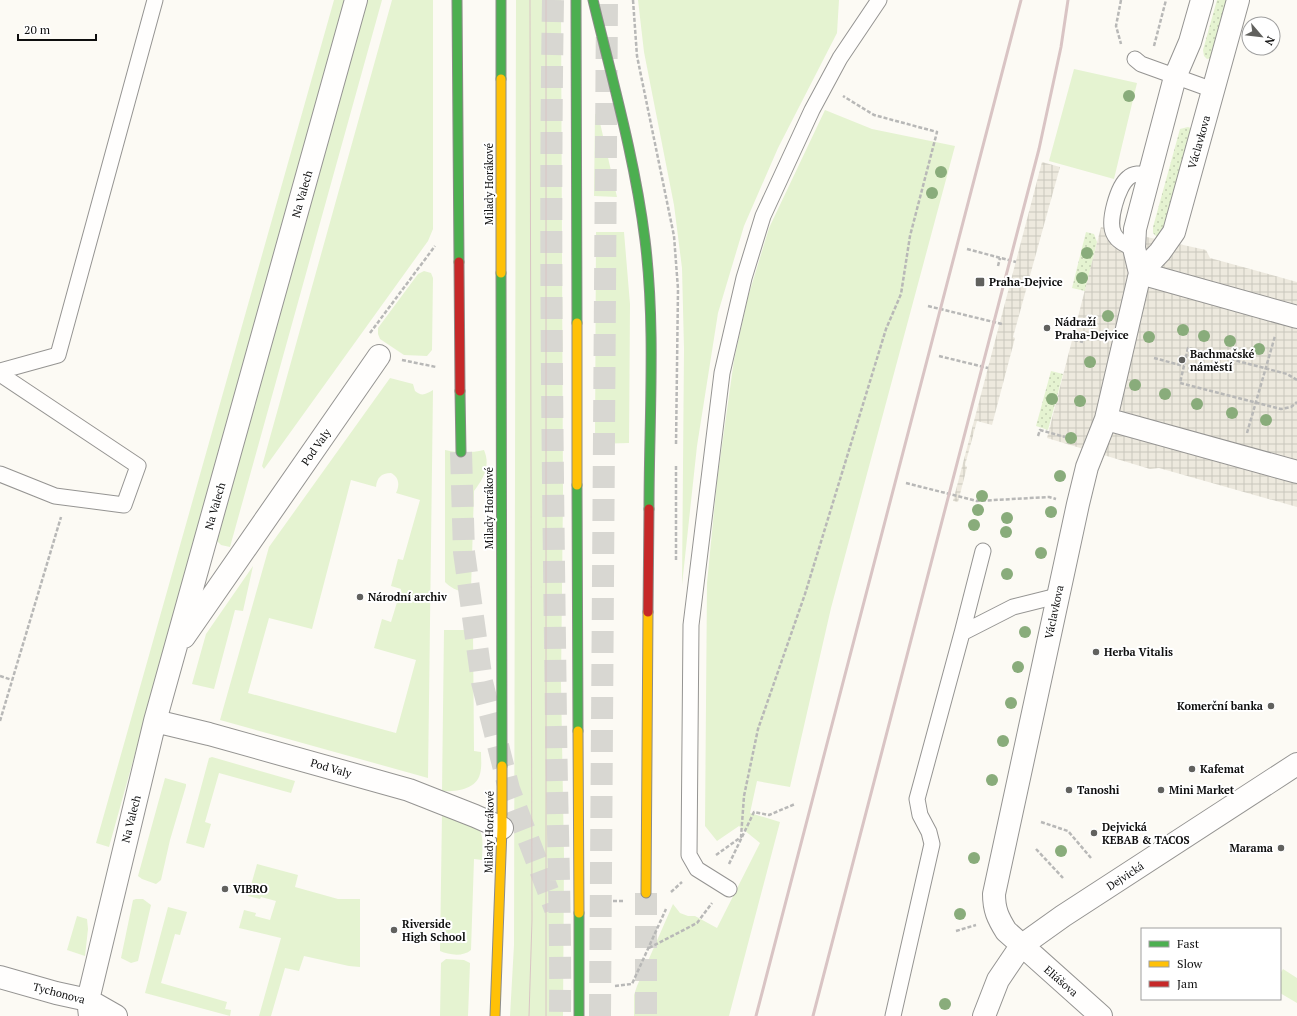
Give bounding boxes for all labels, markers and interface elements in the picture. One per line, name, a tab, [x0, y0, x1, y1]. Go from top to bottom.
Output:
scale bar	[18, 16, 96, 42]
north arrow	[1241, 16, 1281, 56]
text: 20 m	[24, 22, 51, 37]
text: N	[1261, 34, 1278, 48]
street label: Václavkova	[1185, 113, 1213, 170]
street label: Milady Horákové	[482, 142, 496, 225]
street label: Na Valech	[289, 168, 316, 219]
place label: Praha-Dejvice	[989, 275, 1063, 289]
marker: Praha-Dejvice	[974, 276, 986, 288]
place label: Nádraží Praha-Dejvice	[1055, 315, 1129, 342]
marker: Nádraží Praha-Dejvice	[1042, 323, 1052, 333]
place label: Bachmačské náměstí	[1190, 347, 1254, 374]
marker: Bachmačské náměstí	[1177, 355, 1187, 365]
street label: Pod Valy	[298, 425, 334, 468]
street label: Milady Horákové	[482, 466, 496, 549]
street label: Na Valech	[202, 480, 229, 531]
street label: Václavkova	[1041, 583, 1067, 640]
place label: Národní archiv	[368, 590, 448, 604]
marker: Národní archiv	[355, 592, 365, 602]
place label: Herba Vitalis	[1104, 645, 1173, 659]
marker: Herba Vitalis	[1091, 647, 1101, 657]
place label: Komerční banka	[1177, 699, 1263, 713]
marker: Komerční banka	[1266, 701, 1276, 711]
street label: Pod Valy	[309, 756, 353, 781]
place label: Kafemat	[1200, 762, 1245, 776]
marker: Kafemat	[1187, 764, 1197, 774]
place label: Tanoshi	[1077, 783, 1120, 797]
place label: Mini Market	[1169, 783, 1235, 797]
marker: Tanoshi	[1064, 785, 1074, 795]
marker: Mini Market	[1156, 785, 1166, 795]
street label: Milady Horákové	[481, 790, 497, 873]
street label: Na Valech	[118, 793, 144, 844]
place label: Dejvická KEBAB & TACOS	[1102, 820, 1190, 847]
marker: Dejvická KEBAB & TACOS	[1089, 828, 1099, 838]
place label: Marama	[1229, 841, 1273, 855]
marker: Marama	[1276, 843, 1286, 853]
street label: Dejvická	[1104, 859, 1147, 893]
place label: VIBRO	[233, 882, 268, 896]
marker: VIBRO	[220, 884, 230, 894]
place label: Riverside High School	[402, 917, 466, 944]
marker: Riverside High School	[389, 925, 399, 935]
legend	[1141, 928, 1281, 1000]
text: Fast	[1177, 936, 1200, 951]
text: Slow	[1177, 956, 1203, 971]
street label: Eliášova	[1041, 962, 1081, 1000]
text: Jam	[1177, 976, 1198, 991]
street label: Tychonova	[31, 979, 87, 1007]

